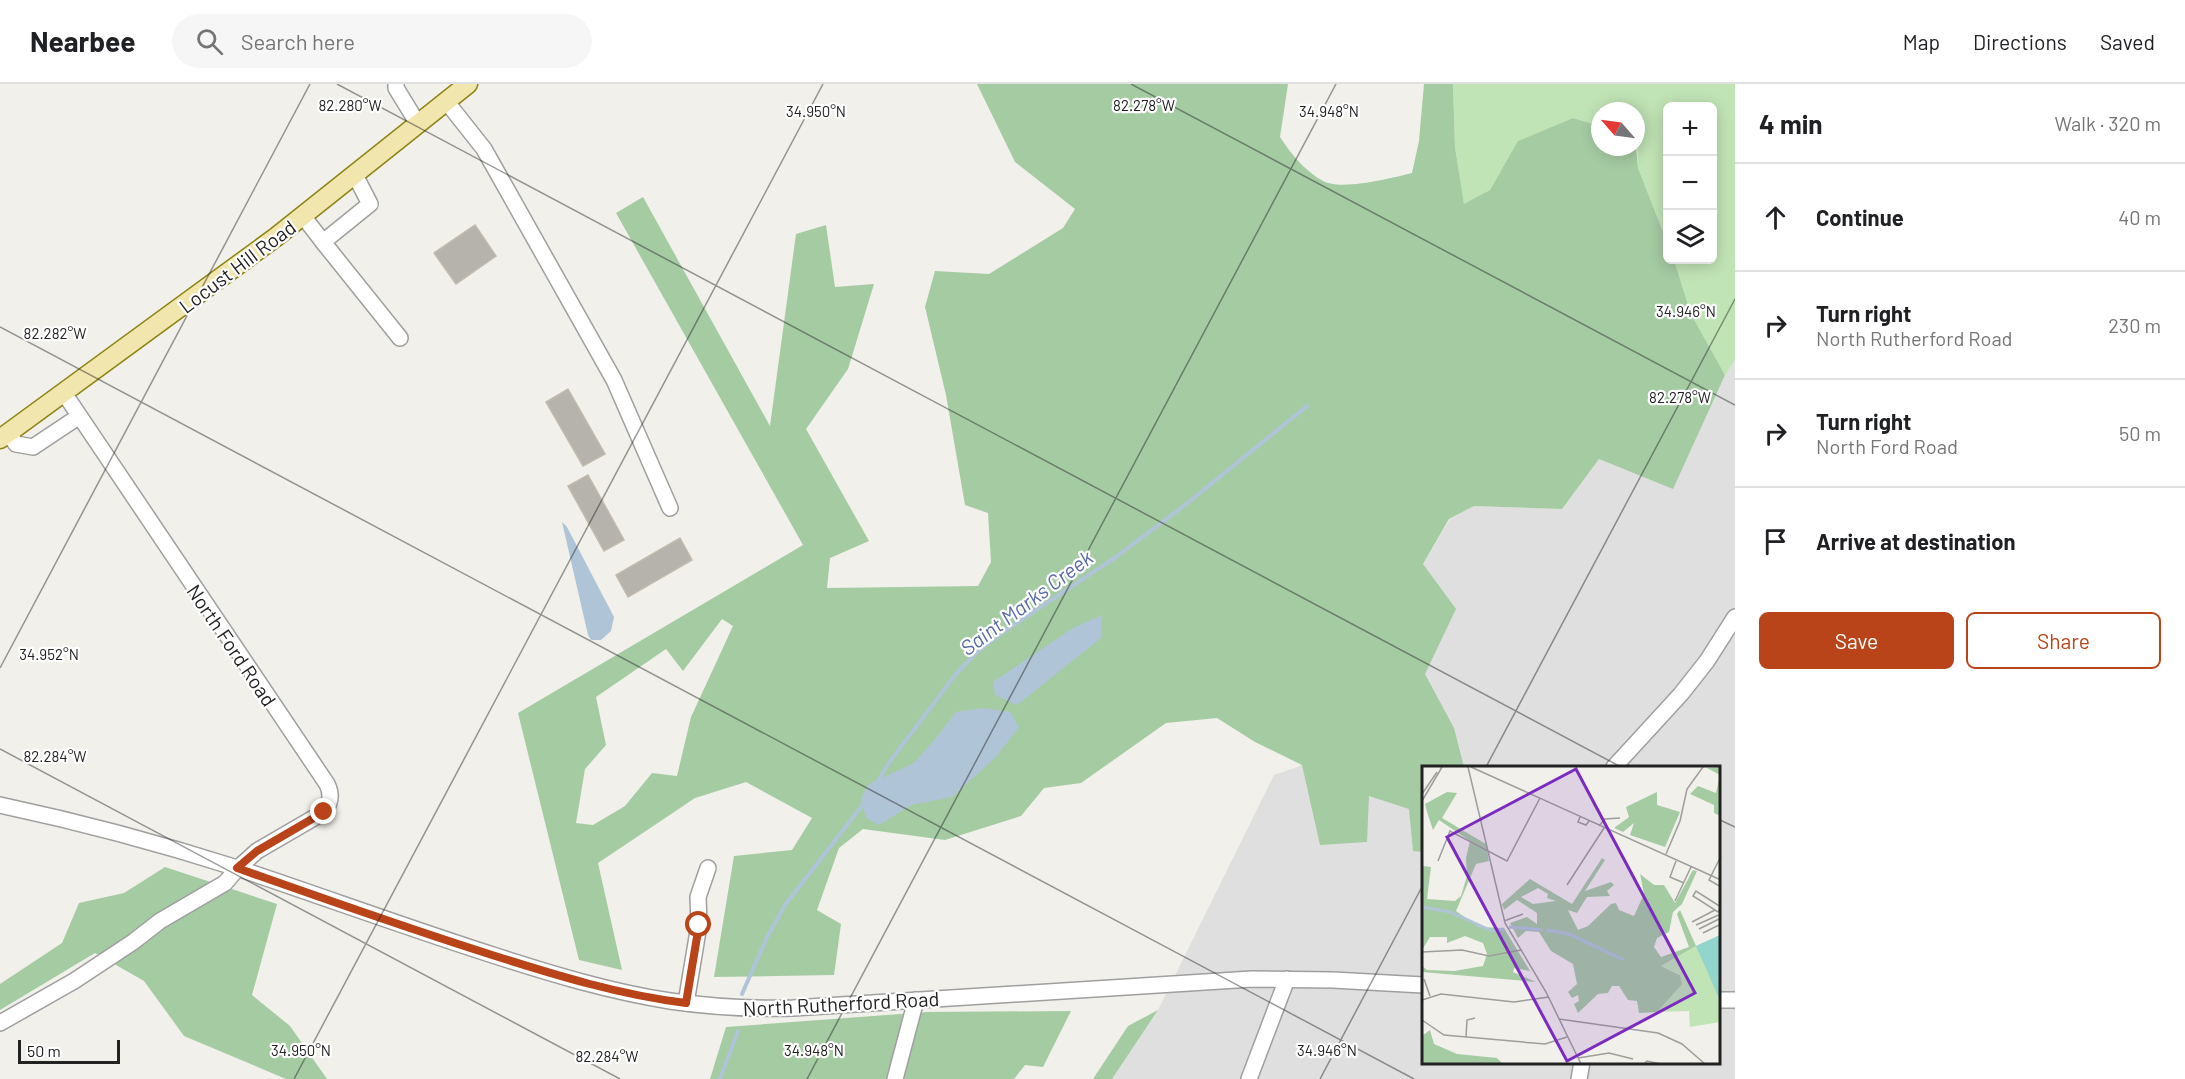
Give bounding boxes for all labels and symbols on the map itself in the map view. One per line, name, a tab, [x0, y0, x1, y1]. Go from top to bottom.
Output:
text: 82.280°W	[318, 96, 382, 114]
text: 82.278°W	[1113, 96, 1175, 114]
text: 34.950°N	[786, 102, 846, 120]
text: 34.948°N	[1299, 102, 1359, 120]
north arrow	[1591, 102, 1645, 156]
street label: Locust Hill Road	[174, 214, 300, 318]
text: 34.946°N	[1656, 302, 1716, 320]
text: 82.282°W	[24, 324, 86, 342]
text: 82.278°W	[1649, 388, 1711, 406]
water label: Saint Marks Creek	[955, 544, 1098, 660]
street label: North Ford Road	[182, 579, 282, 711]
text: 34.952°N	[19, 645, 79, 663]
text: 82.284°W	[23, 747, 87, 765]
inset map	[1422, 766, 1720, 1064]
route end	[310, 798, 336, 824]
route start	[685, 911, 711, 937]
street label: North Rutherford Road	[742, 986, 940, 1020]
scale bar	[18, 1037, 120, 1064]
text: 34.950°N	[271, 1041, 331, 1059]
text: 34.948°N	[784, 1041, 844, 1059]
text: 34.946°N	[1297, 1041, 1357, 1059]
text: 82.284°W	[575, 1047, 639, 1065]

